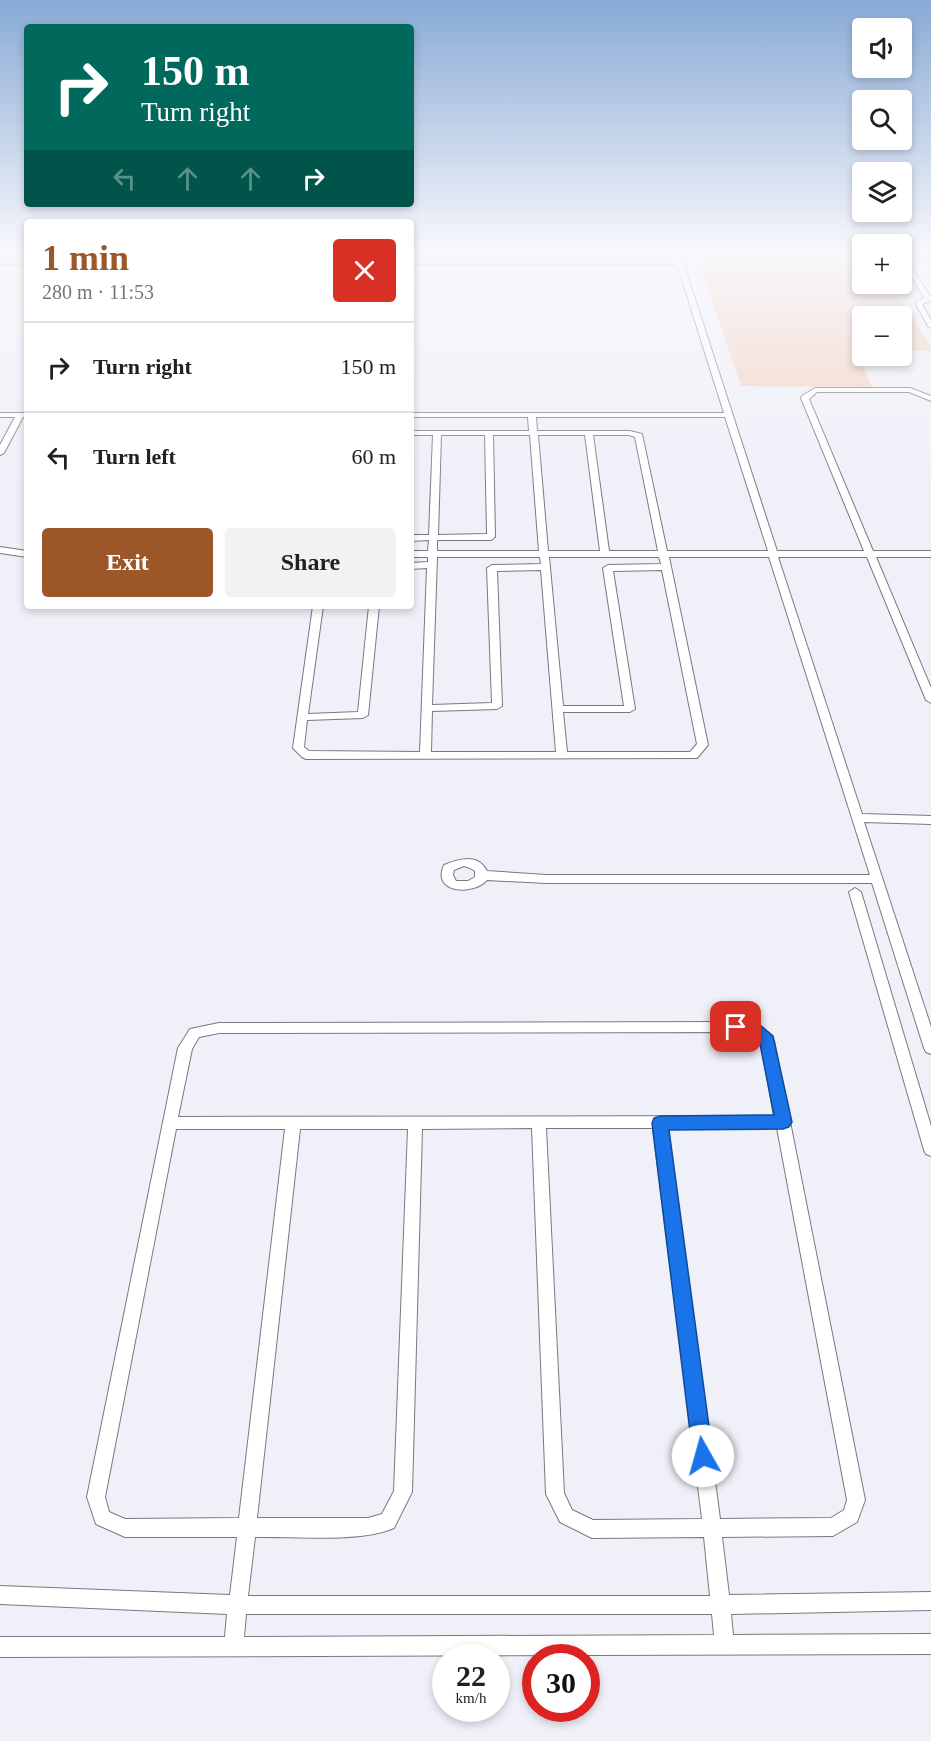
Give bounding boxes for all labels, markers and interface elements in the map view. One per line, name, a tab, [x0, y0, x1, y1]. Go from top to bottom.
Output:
map controls	[852, 18, 912, 366]
button: sound	[852, 18, 912, 78]
icon: right	[42, 48, 120, 126]
text: 150 m	[141, 48, 250, 94]
button: search	[852, 90, 912, 150]
text: Turn right	[141, 97, 250, 127]
icon: left	[108, 162, 141, 195]
icon: ahead	[171, 162, 204, 195]
icon: ahead	[234, 162, 267, 195]
icon: right	[297, 162, 330, 195]
button: layers	[852, 162, 912, 222]
button: +	[852, 234, 912, 294]
text: 1 min	[42, 238, 129, 278]
button: close	[333, 239, 396, 302]
text: 280 m · 11:53	[42, 281, 154, 303]
button: −	[852, 306, 912, 366]
icon: right	[42, 351, 75, 384]
text: Turn right	[93, 354, 192, 379]
text: 150 m	[340, 354, 396, 379]
icon: left	[42, 441, 75, 474]
text: Turn left	[93, 444, 176, 469]
text: 60 m	[351, 444, 396, 469]
button: Exit	[42, 528, 213, 597]
button: Share	[225, 528, 396, 597]
pin	[710, 1001, 761, 1052]
icon: arrive	[719, 1010, 752, 1043]
position arrow	[671, 1424, 735, 1488]
speed limit sign: 30	[522, 1644, 600, 1722]
text: 22	[456, 1659, 486, 1692]
text: km/h	[456, 1690, 486, 1706]

